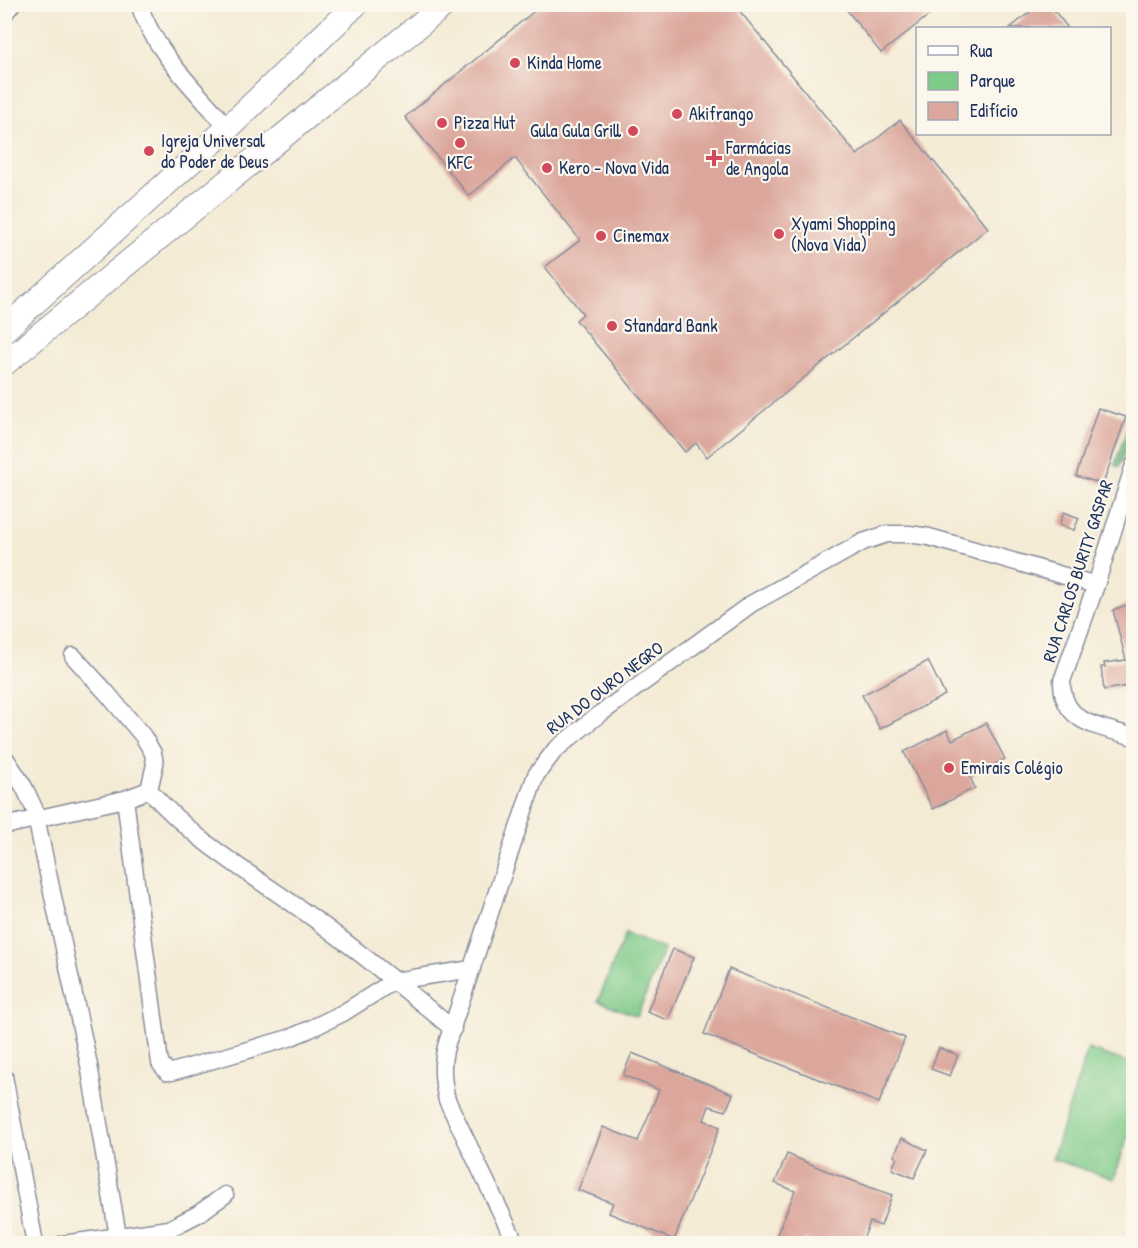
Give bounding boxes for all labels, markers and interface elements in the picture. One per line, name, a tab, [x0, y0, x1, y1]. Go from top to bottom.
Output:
legend	[916, 27, 1111, 135]
text: Rua	[970, 38, 992, 63]
place label: Kinda Home	[527, 50, 602, 75]
marker: Kinda Home	[508, 56, 522, 70]
text: Parque	[970, 68, 1015, 93]
text: Edifício	[970, 98, 1018, 123]
place label: Akifrango	[689, 101, 753, 126]
marker: Akifrango	[670, 107, 684, 121]
place label: Pizza Hut	[454, 110, 516, 135]
marker: Pizza Hut	[435, 116, 449, 130]
place label: Gula Gula Grill	[530, 118, 621, 143]
marker: Gula Gula Grill	[626, 124, 640, 138]
place label: Igreja Universal do Poder de Deus	[161, 128, 269, 174]
place label: Farmácias de Angola	[725, 135, 791, 181]
marker: KFC	[453, 136, 467, 150]
marker: Igreja Universal do Poder de Deus	[142, 144, 156, 158]
place label: KFC	[447, 150, 473, 175]
marker: Farmácias de Angola	[707, 151, 721, 165]
place label: Kero - Nova Vida	[559, 155, 669, 180]
marker: Kero - Nova Vida	[540, 161, 554, 175]
place label: Xyami Shopping (Nova Vida)	[791, 211, 896, 257]
place label: Cinemax	[613, 223, 670, 248]
marker: Xyami Shopping (Nova Vida)	[772, 227, 786, 241]
marker: Cinemax	[594, 229, 608, 243]
place label: Standard Bank	[624, 313, 718, 338]
marker: Standard Bank	[605, 319, 619, 333]
street label: RUA CARLOS BURITY GASPAR	[1036, 477, 1119, 665]
street label: RUA DO OURO NEGRO	[541, 635, 668, 740]
place label: Emirais Colégio	[961, 755, 1063, 780]
marker: Emirais Colégio	[942, 761, 956, 775]

